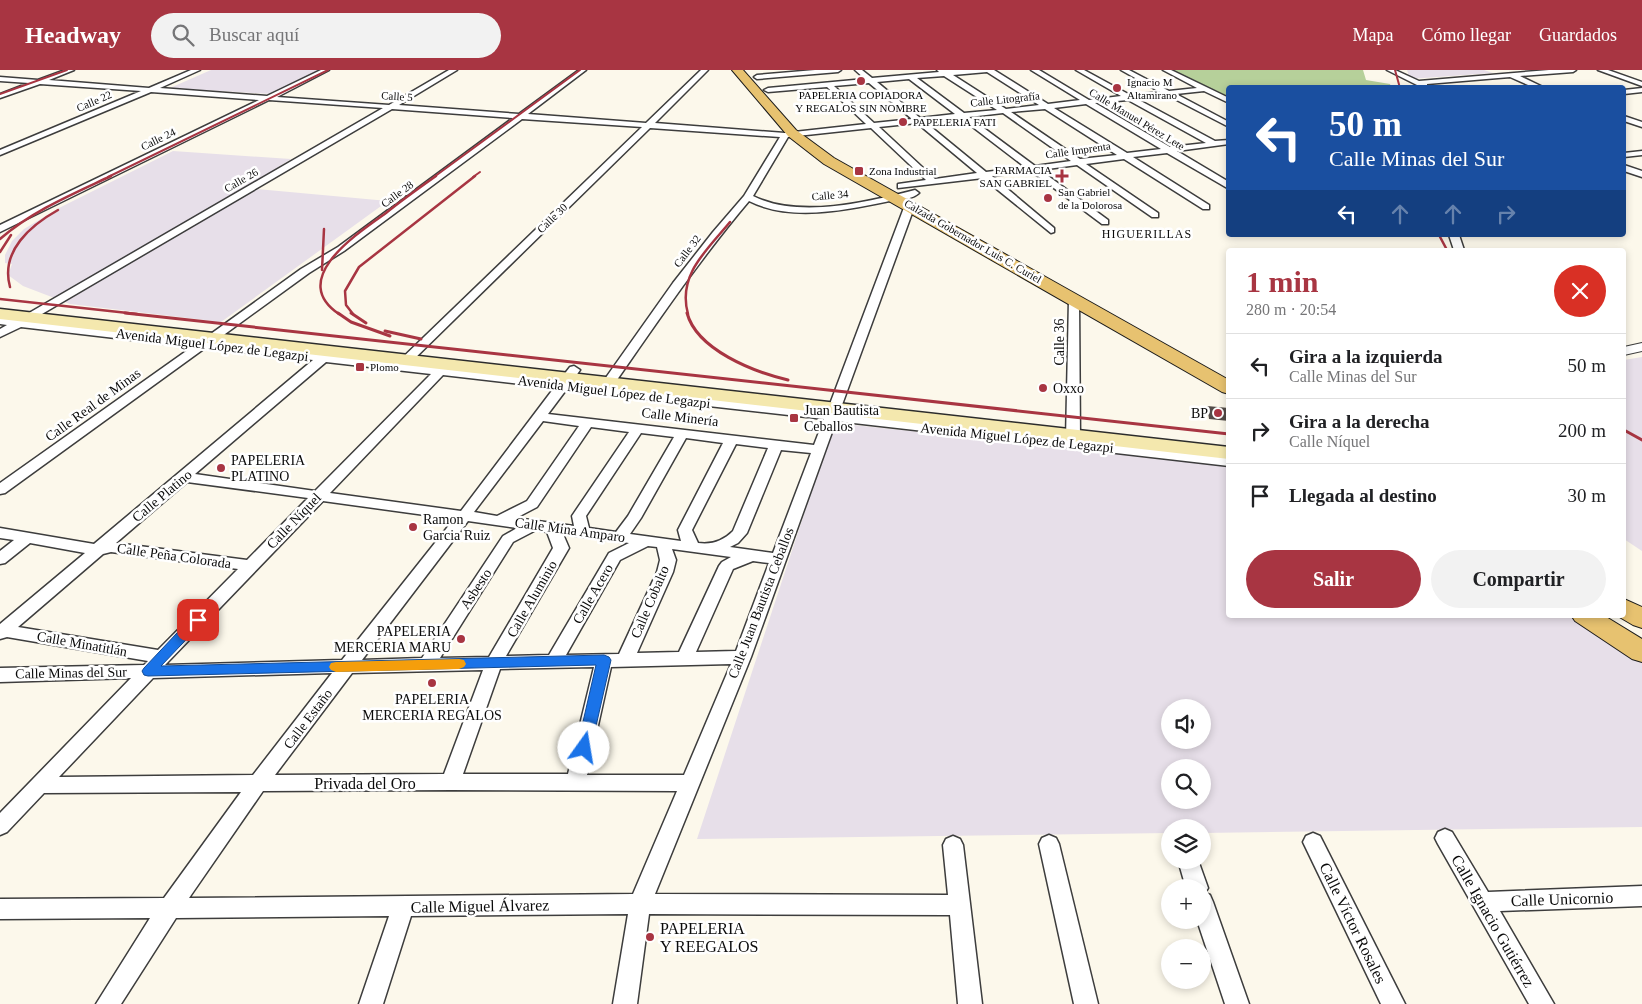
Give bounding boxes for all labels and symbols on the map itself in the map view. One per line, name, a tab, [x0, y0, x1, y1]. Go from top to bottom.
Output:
marker: PAPELERIA COPIADORA Y REGALOS SIN NOMBRE	[855, 75, 867, 87]
place label: Ignacio M Altamirano	[1127, 76, 1178, 101]
marker: Ignacio M Altamirano	[1111, 82, 1123, 94]
street label: Calle Manuel Pérez Lete	[1087, 86, 1187, 152]
street label: Calle 22	[75, 88, 113, 114]
street label: Calle 5	[381, 89, 414, 103]
place label: PAPELERIA COPIADORA Y REGALOS SIN NOMBRE	[795, 89, 927, 114]
street label: Calle Litografía	[970, 89, 1041, 109]
marker: PAPELERIA FATI	[897, 116, 909, 128]
place label: PAPELERIA FATI	[913, 116, 996, 128]
street label: Calle 24	[139, 125, 178, 152]
street label: Calle Imprenta	[1045, 139, 1111, 161]
place label: FARMACIA SAN GABRIEL	[980, 164, 1052, 189]
street label: Calle 26	[222, 165, 260, 194]
marker: Zona Industrial	[853, 165, 865, 177]
place label: Zona Industrial	[869, 165, 937, 177]
marker: FARMACIA SAN GABRIEL	[1056, 170, 1068, 182]
street label: Calle 28	[379, 178, 416, 210]
place label: San Gabriel de la Dolorosa	[1058, 186, 1122, 211]
street label: Calle 34	[811, 187, 849, 203]
marker: San Gabriel de la Dolorosa	[1042, 192, 1054, 204]
street label: Calzada Gobernador Luis C. Curiel	[902, 197, 1044, 285]
street label: Calle 30	[535, 200, 570, 235]
district label: HIGUERILLAS	[1102, 227, 1192, 241]
street label: Calle 32	[671, 233, 703, 269]
street label: Calle 36	[1052, 318, 1067, 366]
street label: Avenida Miguel López de Legazpi	[115, 326, 309, 364]
marker: Plomo	[354, 361, 366, 373]
place label: Plomo	[370, 361, 399, 373]
street label: Calle Real de Minas	[43, 365, 143, 445]
street label: Avenida Miguel López de Legazpi	[517, 373, 711, 411]
place label: Oxxo	[1053, 381, 1084, 396]
marker: Oxxo	[1037, 382, 1049, 394]
place label: Juan Bautista Ceballos	[804, 403, 880, 434]
street label: Calle Minería	[641, 405, 720, 429]
place label: BP	[1191, 406, 1208, 421]
marker: BP	[1212, 407, 1224, 419]
marker: Juan Bautista Ceballos	[788, 412, 800, 424]
street label: Avenida Miguel López de Legazpi	[920, 420, 1114, 456]
place label: PAPELERIA PLATINO	[231, 453, 306, 484]
marker: PAPELERIA PLATINO	[215, 462, 227, 474]
street label: Calle Platino	[129, 467, 195, 525]
street label: Calle Níquel	[264, 490, 324, 552]
place label: Ramon Garcia Ruiz	[423, 512, 490, 543]
street label: Calle Mina Amparo	[514, 515, 626, 545]
marker: Ramon Garcia Ruiz	[407, 521, 419, 533]
street label: Calle Juan Bautista Ceballos	[725, 525, 797, 681]
street label: Calle Peña Colorada	[116, 541, 233, 572]
street label: Calle Aluminio	[504, 558, 560, 640]
street label: Calle Acero	[570, 561, 616, 627]
street label: Calle Cobalto	[628, 563, 672, 641]
street label: Asbesto	[457, 566, 495, 612]
pin	[177, 599, 219, 641]
place label: PAPELERIA MERCERIA MARU	[334, 624, 452, 655]
street label: Calle Minatitlán	[36, 629, 128, 659]
marker: PAPELERIA MERCERIA MARU	[455, 633, 467, 645]
street label: Calle Minas del Sur	[15, 665, 127, 681]
marker: PAPELERIA MERCERIA REGALOS	[426, 677, 438, 689]
street label: Calle Estaño	[281, 686, 335, 752]
place label: PAPELERIA MERCERIA REGALOS	[362, 692, 502, 723]
position arrow	[557, 721, 609, 773]
street label: Privada del Oro	[314, 775, 416, 792]
street label: Calle Ignacio Gutiérrez	[1447, 852, 1538, 991]
street label: Calle Víctor Rosales	[1316, 860, 1390, 986]
street label: Calle Unicornio	[1510, 889, 1614, 909]
street label: Calle Miguel Álvarez	[411, 895, 549, 917]
place label: PAPELERIA Y REEGALOS	[660, 920, 759, 955]
marker: PAPELERIA Y REEGALOS	[644, 931, 656, 943]

